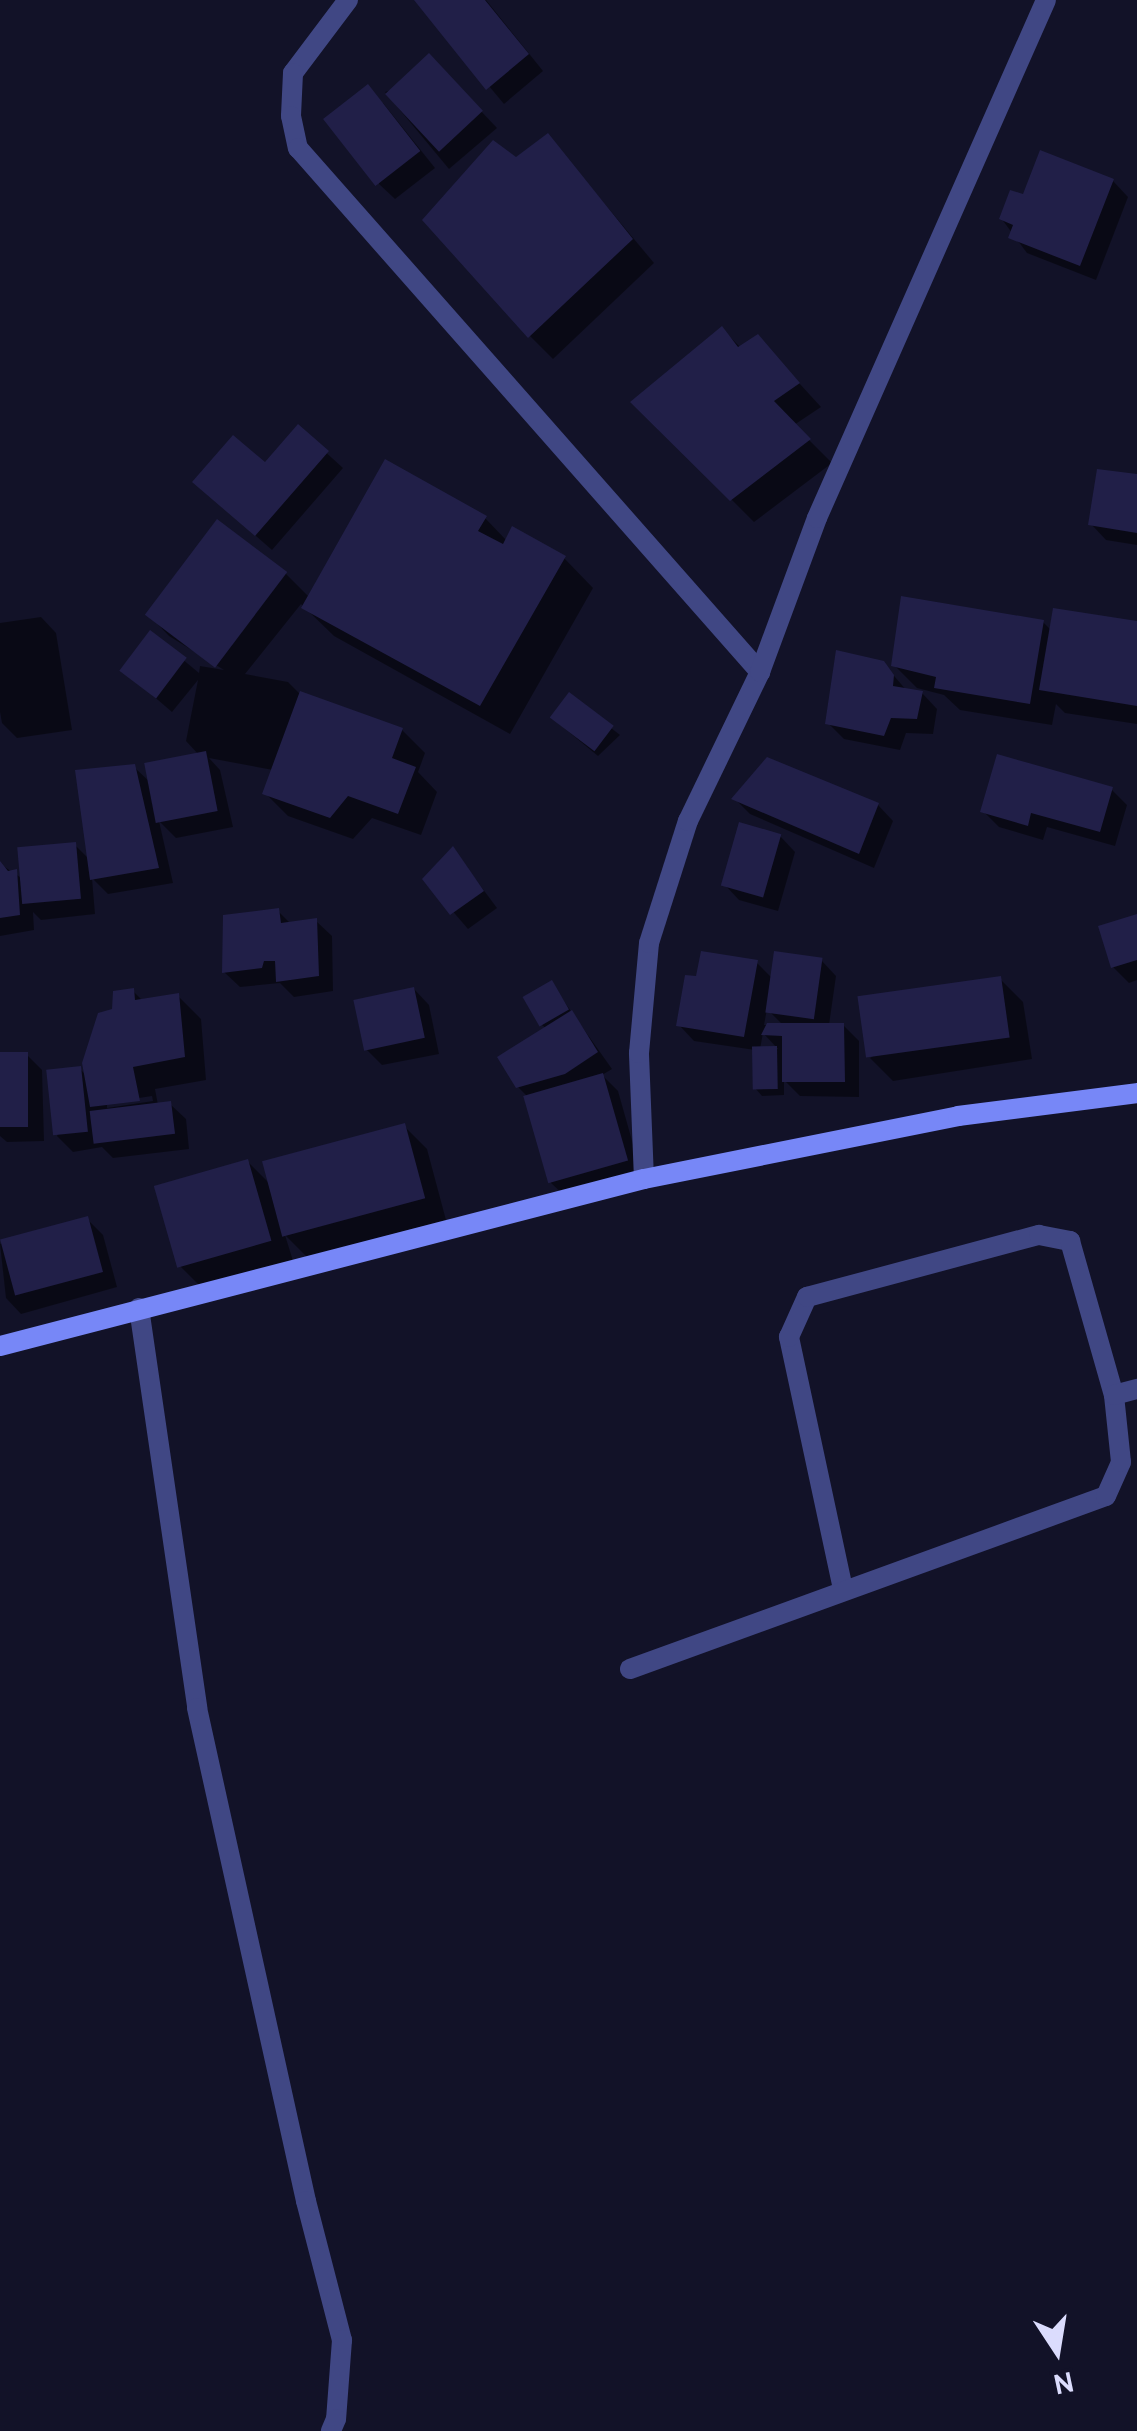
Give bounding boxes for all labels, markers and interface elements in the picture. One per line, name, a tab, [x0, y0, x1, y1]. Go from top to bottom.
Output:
north arrow	[1007, 2301, 1107, 2401]
text: N	[1050, 2361, 1077, 2400]

